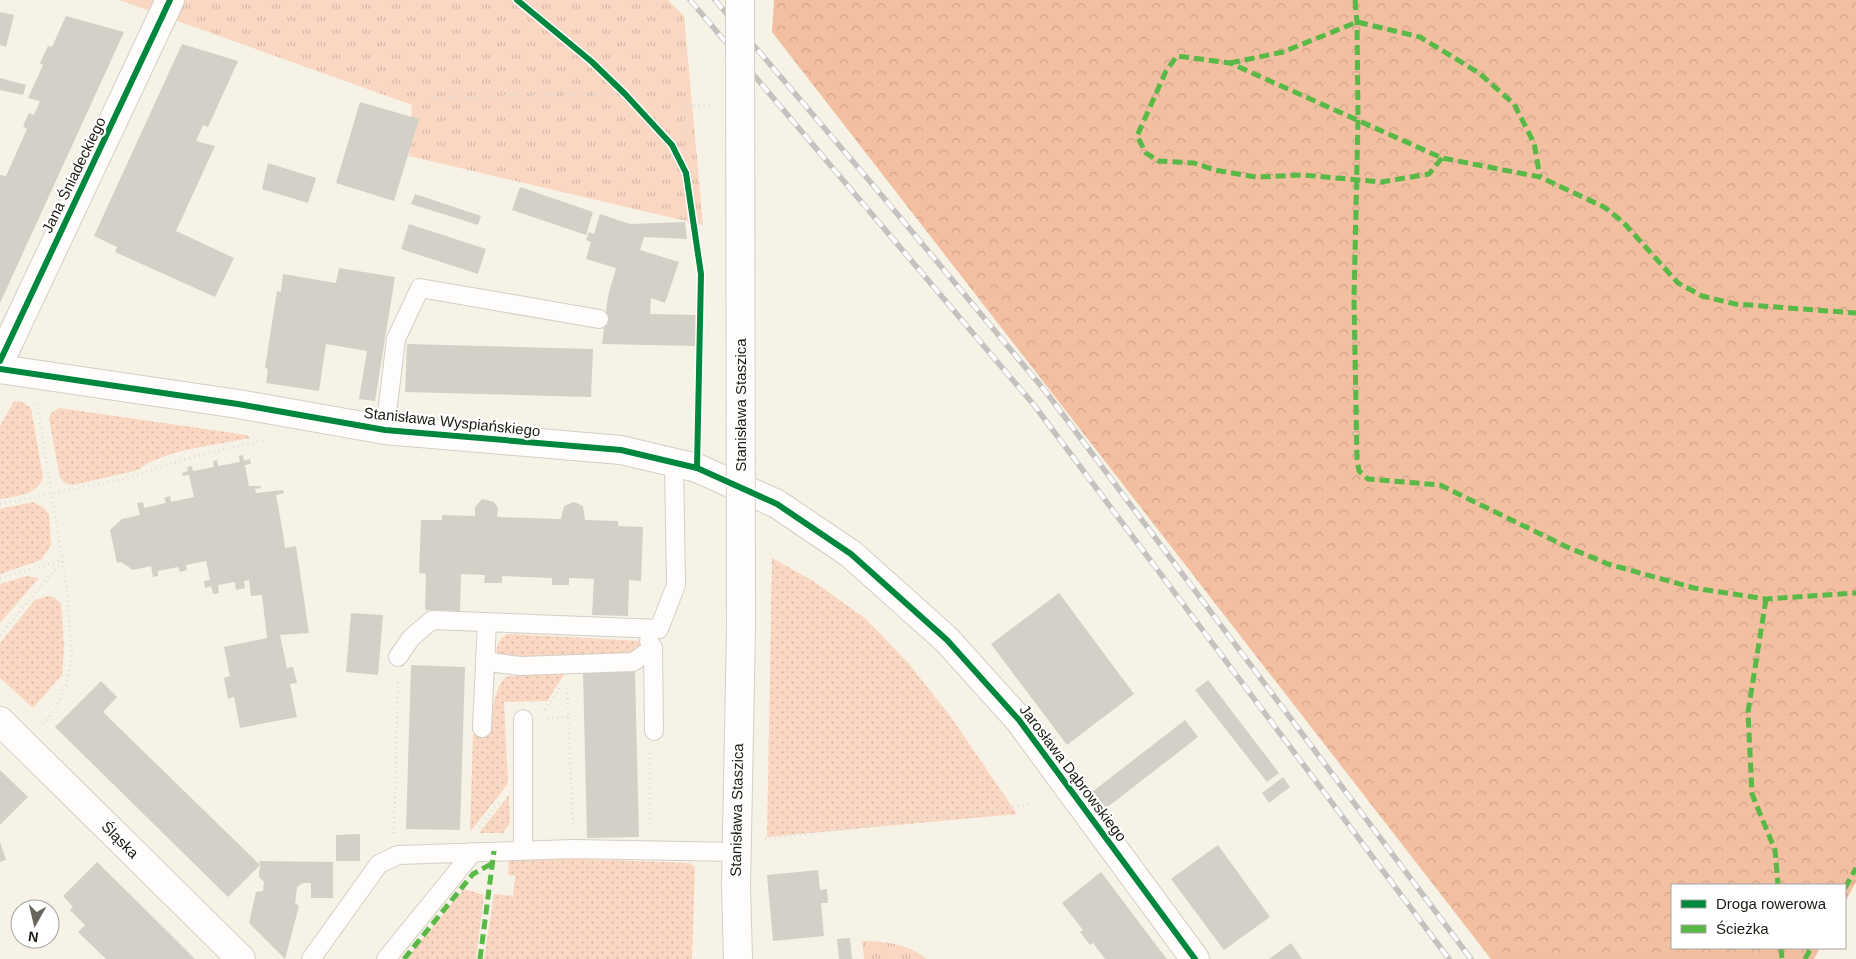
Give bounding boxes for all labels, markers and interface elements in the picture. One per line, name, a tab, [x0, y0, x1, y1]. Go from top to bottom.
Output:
street label: Jana Śniadeckiego	[38, 114, 109, 235]
street label: Stanisława Staszica	[732, 338, 749, 472]
street label: Stanisława Wyspiańskiego	[363, 404, 541, 439]
street label: Jarosława Dąbrowskiego	[1016, 701, 1130, 844]
street label: Stanisława Staszica	[727, 743, 746, 877]
street label: Śląska	[98, 818, 143, 862]
legend	[1671, 884, 1846, 949]
text: Droga rowerowa	[1716, 895, 1827, 912]
north arrow	[10, 899, 60, 949]
text: Ścieżka	[1716, 920, 1769, 937]
text: N	[27, 928, 39, 946]

